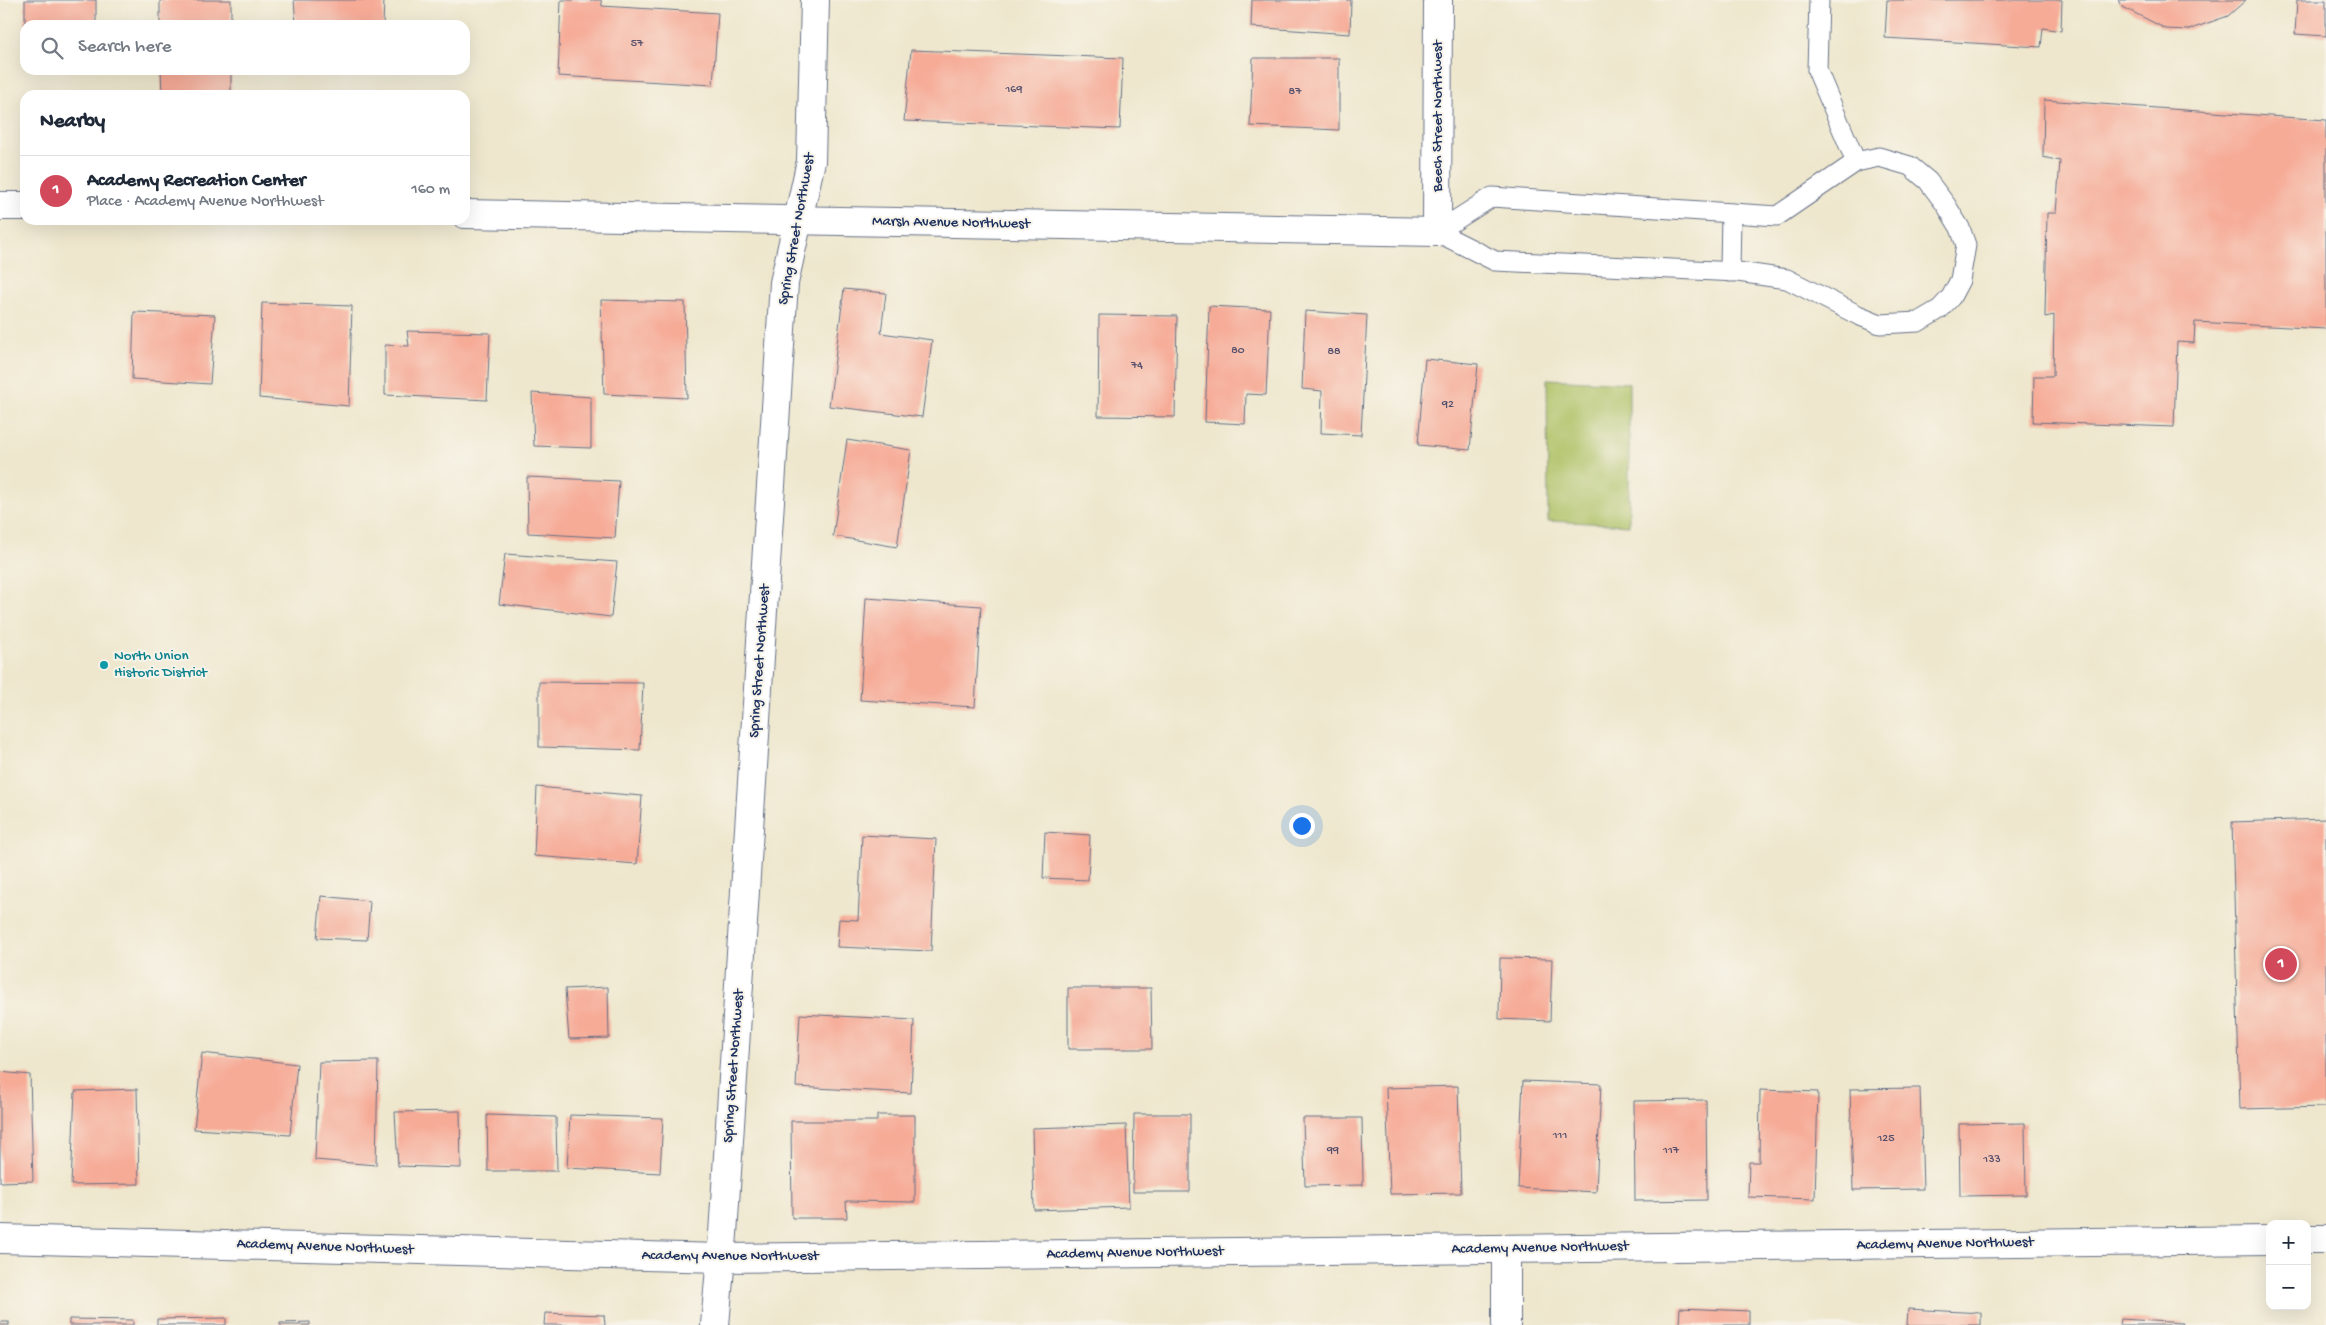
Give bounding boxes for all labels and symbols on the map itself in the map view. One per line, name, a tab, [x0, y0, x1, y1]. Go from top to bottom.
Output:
house number: 57	[631, 37, 644, 51]
street label: Beech Street Northwest	[1429, 38, 1447, 193]
house number: 169	[1005, 83, 1022, 97]
house number: 87	[1289, 85, 1302, 99]
street label: Spring Street Northwest	[775, 150, 820, 306]
street label: Marsh Avenue Northwest	[872, 213, 1032, 233]
house number: 80	[1231, 344, 1245, 358]
house number: 88	[1327, 345, 1341, 359]
house number: 74	[1130, 359, 1143, 373]
house number: 92	[1441, 398, 1454, 412]
street label: Spring Street Northwest	[746, 582, 774, 738]
place label: North Union Historic District	[114, 647, 209, 682]
marker: North Union Historic District	[98, 659, 110, 671]
your location	[1289, 813, 1315, 839]
pin: 1	[2265, 945, 2297, 983]
street label: Spring Street Northwest	[720, 987, 748, 1143]
house number: 111	[1552, 1129, 1567, 1143]
house number: 125	[1876, 1132, 1895, 1146]
house number: 99	[1326, 1144, 1339, 1158]
house number: 117	[1662, 1144, 1680, 1158]
house number: 133	[1982, 1153, 2001, 1167]
street label: Academy Avenue Northwest	[1856, 1233, 2036, 1255]
street label: Academy Avenue Northwest	[236, 1235, 416, 1259]
street label: Academy Avenue Northwest	[1451, 1237, 1631, 1259]
street label: Academy Avenue Northwest	[1046, 1242, 1226, 1264]
street label: Academy Avenue Northwest	[641, 1247, 820, 1265]

